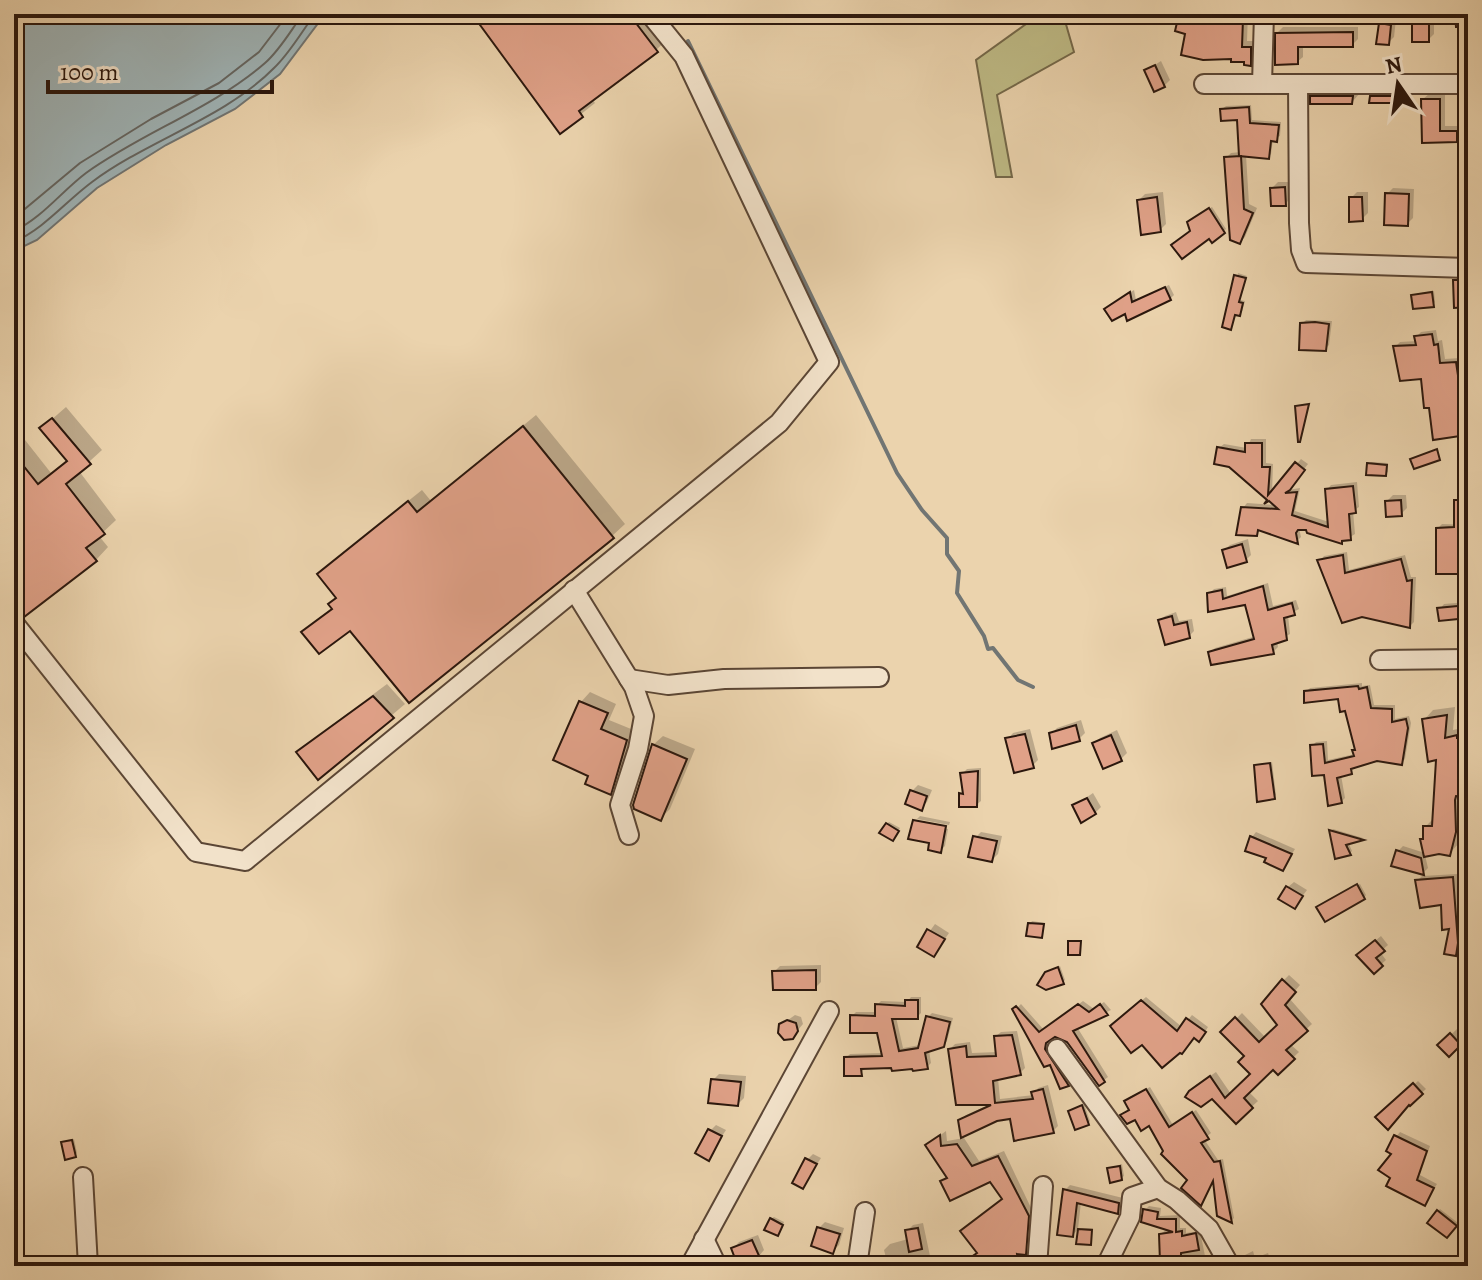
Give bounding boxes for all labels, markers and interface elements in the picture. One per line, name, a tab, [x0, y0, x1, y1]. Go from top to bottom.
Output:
scale bar	[48, 44, 272, 94]
north arrow	[1358, 44, 1438, 124]
text: N	[1383, 49, 1405, 82]
text: 100 m	[60, 56, 119, 88]

